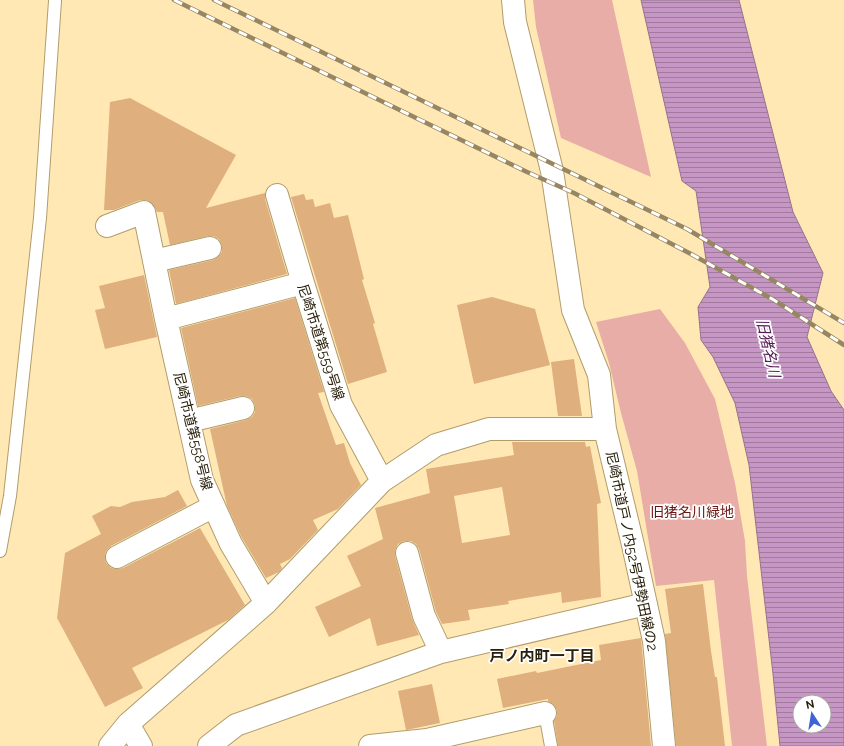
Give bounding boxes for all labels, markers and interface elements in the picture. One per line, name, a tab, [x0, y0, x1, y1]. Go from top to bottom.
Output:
street label: 尼崎市道第559号線	[295, 282, 347, 402]
water label: 旧猪名川	[752, 317, 784, 381]
street label: 尼崎市道第558号線	[171, 370, 215, 492]
street label: 尼崎市道戸ノ内52号伊勢田線の2	[603, 449, 661, 653]
park label: 旧猪名川緑地	[650, 504, 734, 520]
district label: 戸ノ内町一丁目	[489, 647, 595, 665]
north arrow	[792, 694, 832, 734]
text: N	[805, 697, 815, 712]

